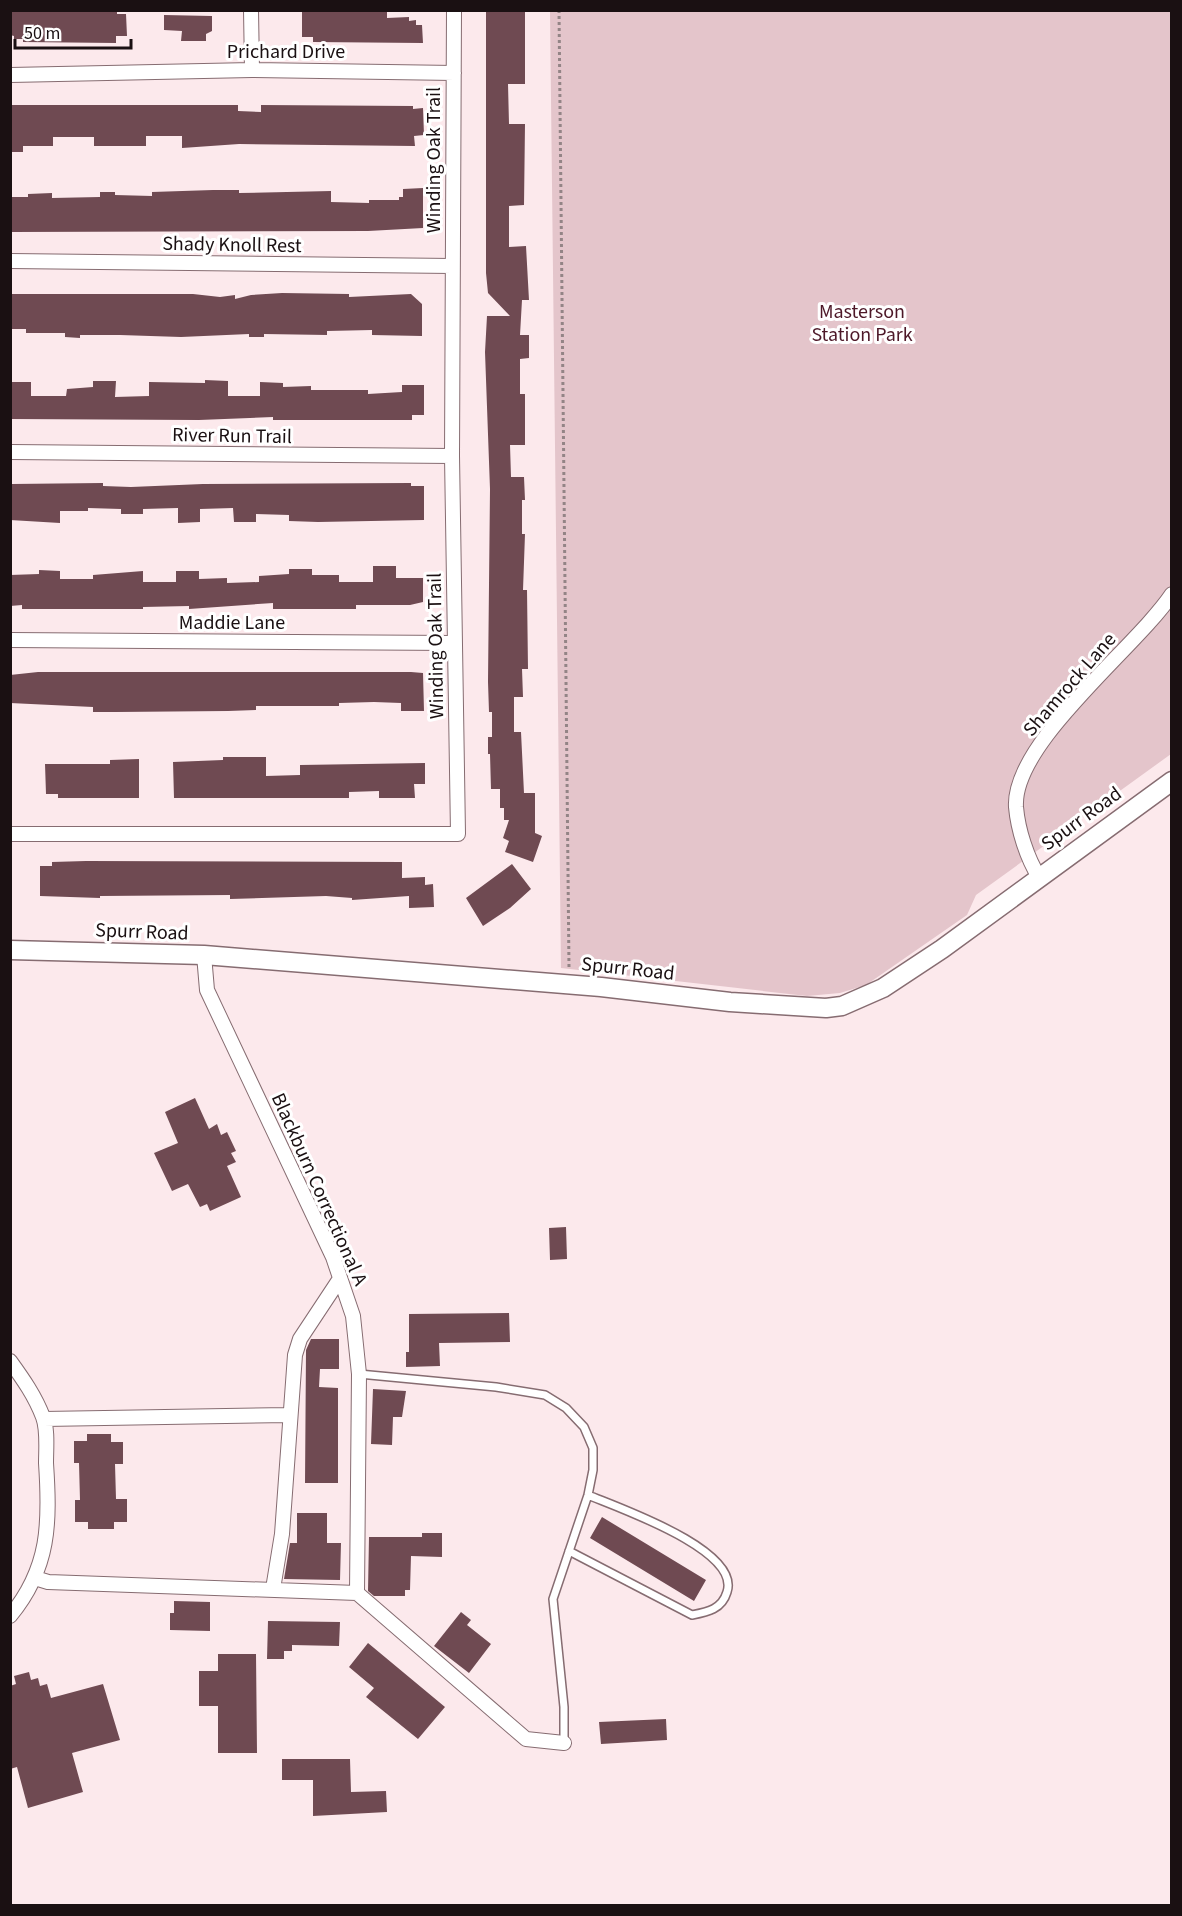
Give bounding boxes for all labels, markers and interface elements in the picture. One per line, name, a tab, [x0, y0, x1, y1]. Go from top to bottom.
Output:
scale bar	[15, 12, 130, 50]
text: 50 m	[24, 21, 60, 46]
street label: Prichard Drive	[227, 38, 345, 66]
street label: Winding Oak Trail	[420, 87, 448, 233]
street label: Shady Knoll Rest	[162, 230, 302, 260]
park label: Masterson Station Park	[811, 298, 913, 349]
street label: River Run Trail	[172, 421, 292, 451]
street label: Winding Oak Trail	[421, 573, 451, 719]
street label: Maddie Lane	[179, 609, 285, 637]
street label: Shamrock Lane	[1017, 627, 1123, 743]
street label: Spurr Road	[1036, 780, 1128, 858]
street label: Spurr Road	[95, 916, 189, 948]
street label: Spurr Road	[580, 950, 676, 988]
street label: Blackburn Correctional A	[264, 1089, 374, 1290]

